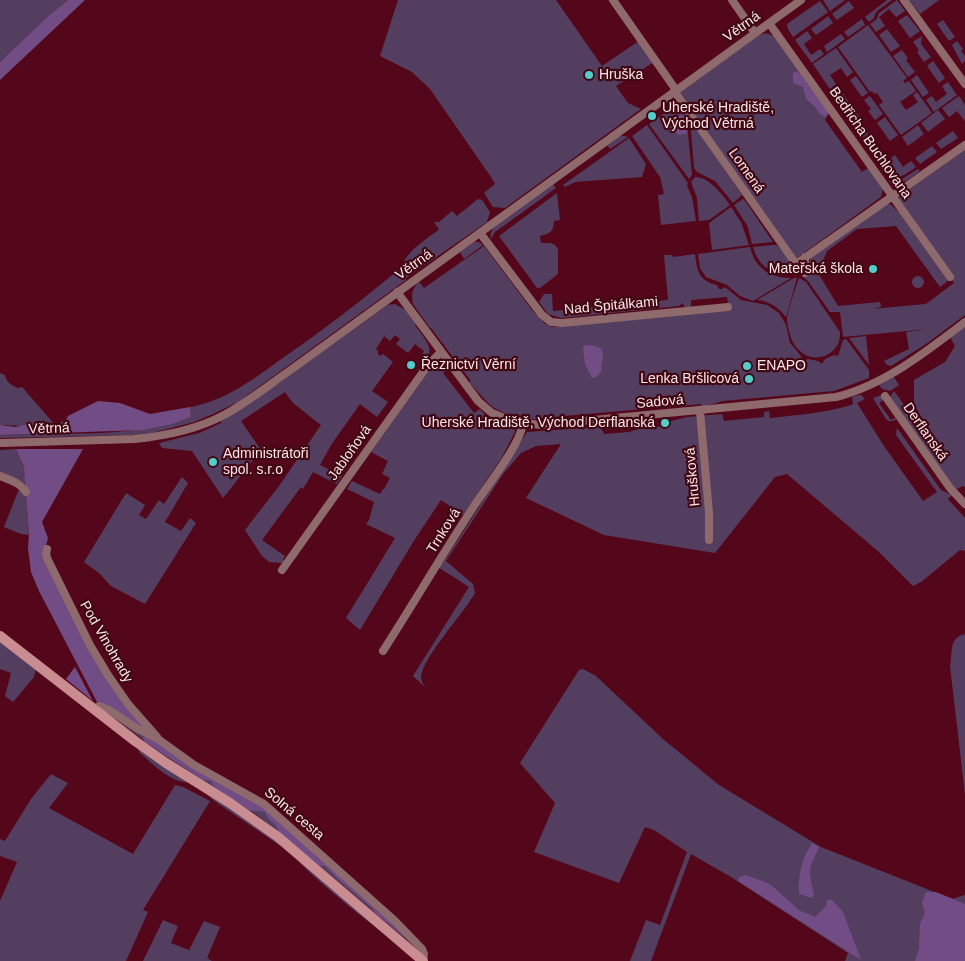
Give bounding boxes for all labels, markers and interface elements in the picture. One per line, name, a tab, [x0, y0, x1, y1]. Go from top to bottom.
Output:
street label: Větrná	[720, 8, 764, 46]
place label: Hruška	[599, 67, 643, 83]
marker: Hruška	[583, 69, 595, 81]
street label: Bedřicha Buchlovana	[825, 84, 915, 202]
place label: Uherské Hradiště, Východ Větrná	[662, 100, 774, 132]
marker: Uherské Hradiště, Východ Větrná	[646, 110, 658, 122]
street label: Lomená	[725, 145, 767, 197]
street label: Větrná	[392, 246, 436, 284]
place label: Mateřská škola	[769, 261, 863, 277]
marker: Mateřská škola	[867, 263, 879, 275]
street label: Nad Špitálkami	[563, 294, 659, 318]
place label: Řeznictví Věrní	[421, 357, 516, 373]
place label: ENAPO	[757, 358, 806, 374]
marker: Řeznictví Věrní	[405, 359, 417, 371]
marker: ENAPO	[741, 360, 753, 372]
place label: Lenka Bršlicová	[640, 371, 739, 387]
marker: Lenka Bršlicová	[743, 373, 755, 385]
street label: Sadová	[636, 392, 684, 412]
street label: Derflanská	[899, 400, 951, 464]
place label: Uherské Hradiště, Východ Derflanská	[422, 415, 655, 431]
marker: Uherské Hradiště, Východ Derflanská	[659, 417, 671, 429]
street label: Větrná	[28, 420, 70, 438]
street label: Jabloňová	[325, 422, 375, 484]
place label: Administrátoři spol. s.r.o	[223, 446, 309, 478]
street label: Hrušková	[682, 447, 704, 507]
marker: Administrátoři spol. s.r.o	[207, 456, 219, 468]
street label: Trnková	[424, 505, 464, 557]
street label: Pod Vinohrady	[76, 598, 136, 686]
street label: Solná cesta	[261, 784, 327, 844]

